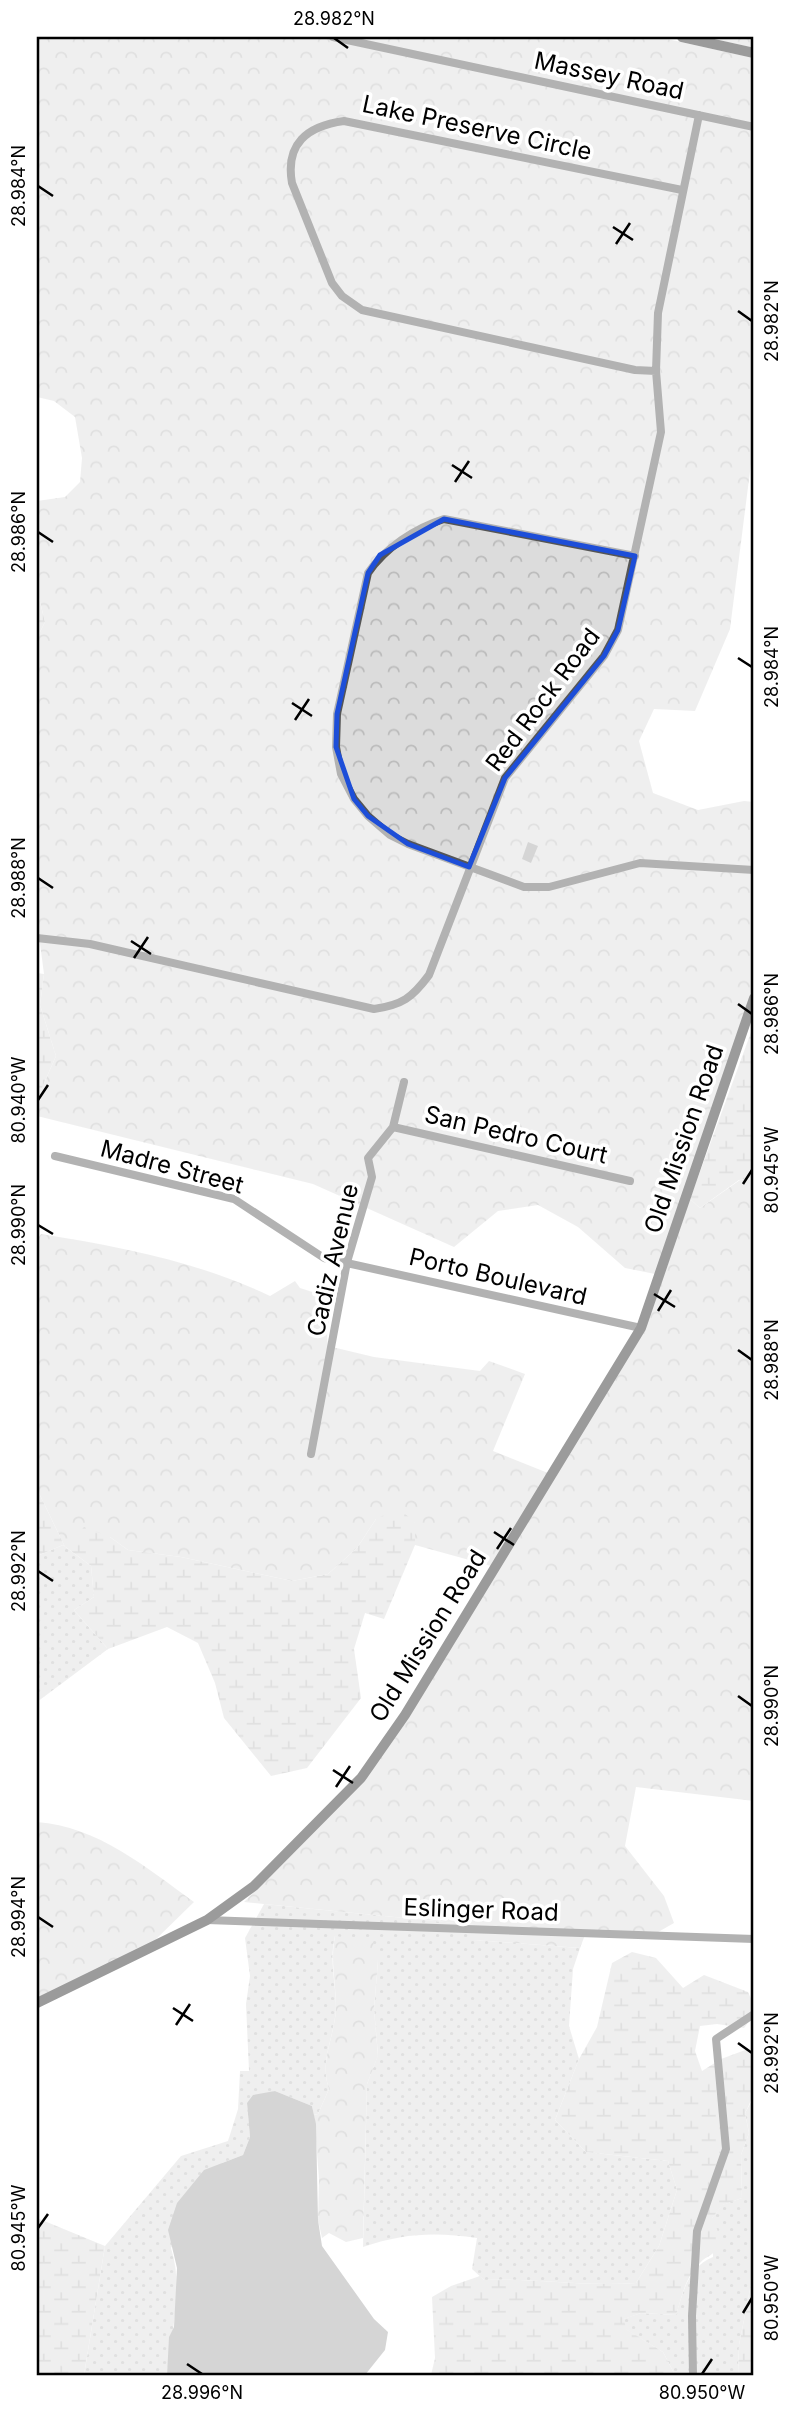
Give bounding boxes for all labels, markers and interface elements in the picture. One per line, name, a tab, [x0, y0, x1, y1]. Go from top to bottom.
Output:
text: 28.982°N	[293, 8, 375, 29]
street label: Massey Road	[532, 46, 687, 106]
street label: Lake Preserve Circle	[360, 89, 594, 166]
text: 28.984°N	[8, 145, 29, 227]
text: 28.982°N	[761, 280, 782, 362]
text: 28.986°N	[8, 491, 29, 573]
street label: Red Rock Road	[479, 622, 606, 777]
text: 28.984°N	[761, 626, 782, 708]
text: 28.988°N	[8, 837, 29, 919]
text: 28.986°N	[761, 973, 782, 1055]
street label: Old Mission Road	[638, 1041, 729, 1237]
text: 80.940°W	[8, 1056, 29, 1144]
street label: San Pedro Court	[422, 1099, 611, 1170]
text: 80.945°W	[761, 1126, 782, 1213]
street label: Madre Street	[97, 1133, 247, 1200]
street label: Cadiz Avenue	[301, 1181, 364, 1339]
text: 28.990°N	[8, 1184, 29, 1266]
street label: Porto Boulevard	[406, 1242, 590, 1311]
text: 28.988°N	[761, 1319, 782, 1401]
text: 28.992°N	[8, 1530, 29, 1612]
street label: Old Mission Road	[363, 1544, 492, 1727]
text: 28.990°N	[761, 1665, 782, 1747]
text: 28.994°N	[8, 1876, 29, 1958]
street label: Eslinger Road	[403, 1892, 559, 1927]
text: 28.992°N	[761, 2012, 782, 2094]
text: 80.945°W	[8, 2184, 29, 2271]
text: 80.950°W	[761, 2254, 782, 2341]
text: 28.996°N	[161, 2382, 243, 2403]
text: 80.950°W	[659, 2382, 746, 2403]

